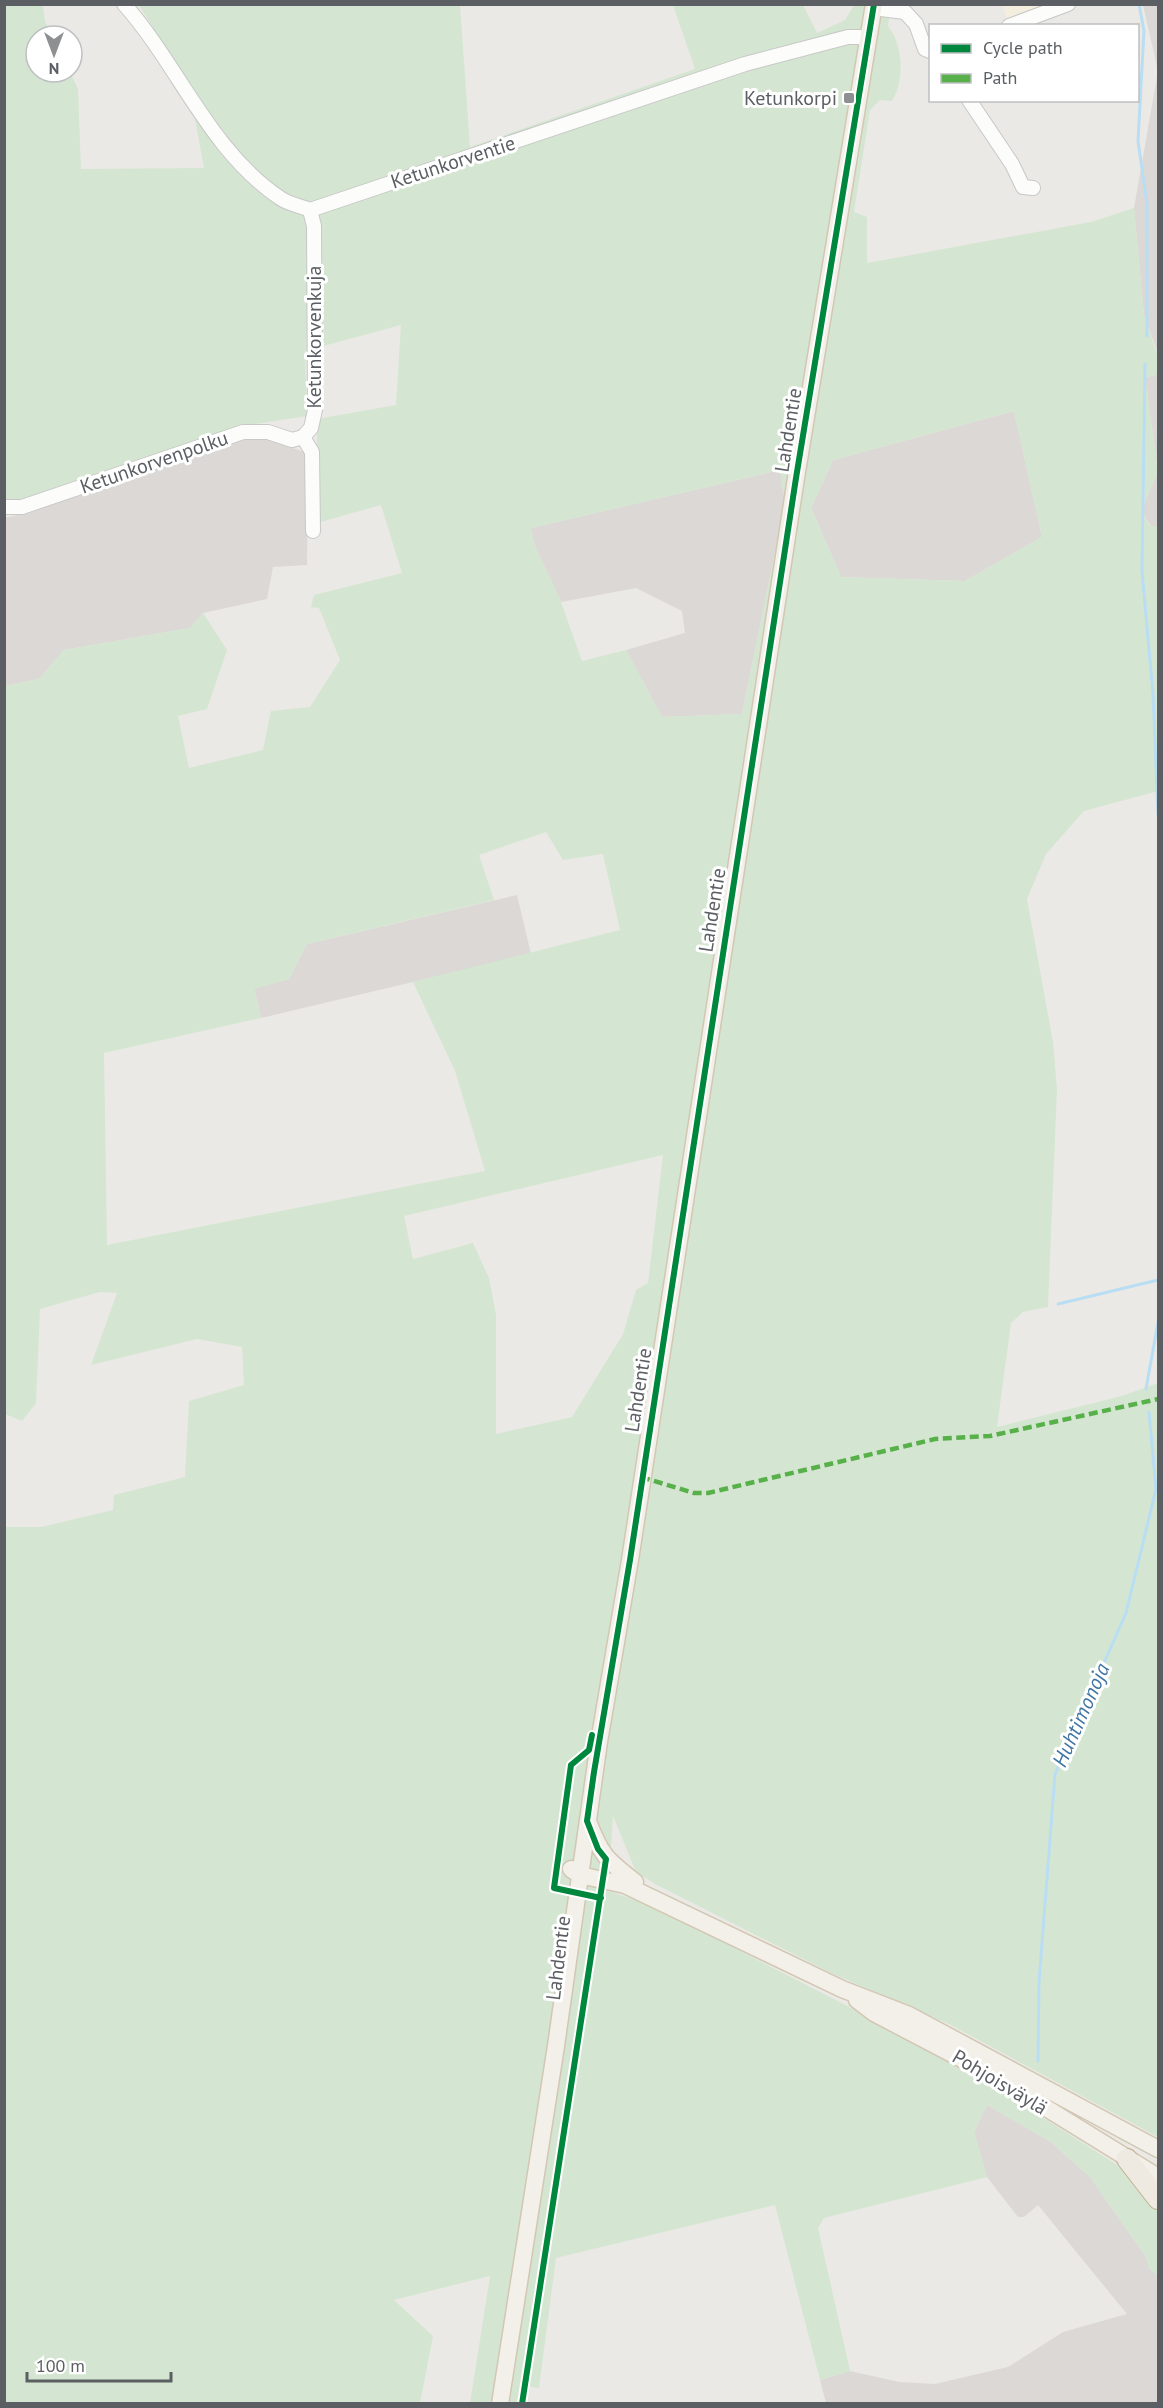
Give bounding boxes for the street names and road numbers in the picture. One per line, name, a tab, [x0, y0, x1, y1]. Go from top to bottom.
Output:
street label: Ketunkorventie	[387, 130, 519, 194]
street label: Ketunkorvenkuja	[301, 266, 327, 408]
street label: Lahdentie	[769, 386, 807, 474]
street label: Ketunkorvenpolku	[76, 424, 232, 500]
street label: Lahdentie	[693, 866, 731, 954]
street label: Lahdentie	[619, 1346, 657, 1434]
street label: Lahdentie	[540, 1914, 576, 2002]
street label: Pohjoisväylä	[948, 2043, 1052, 2121]

